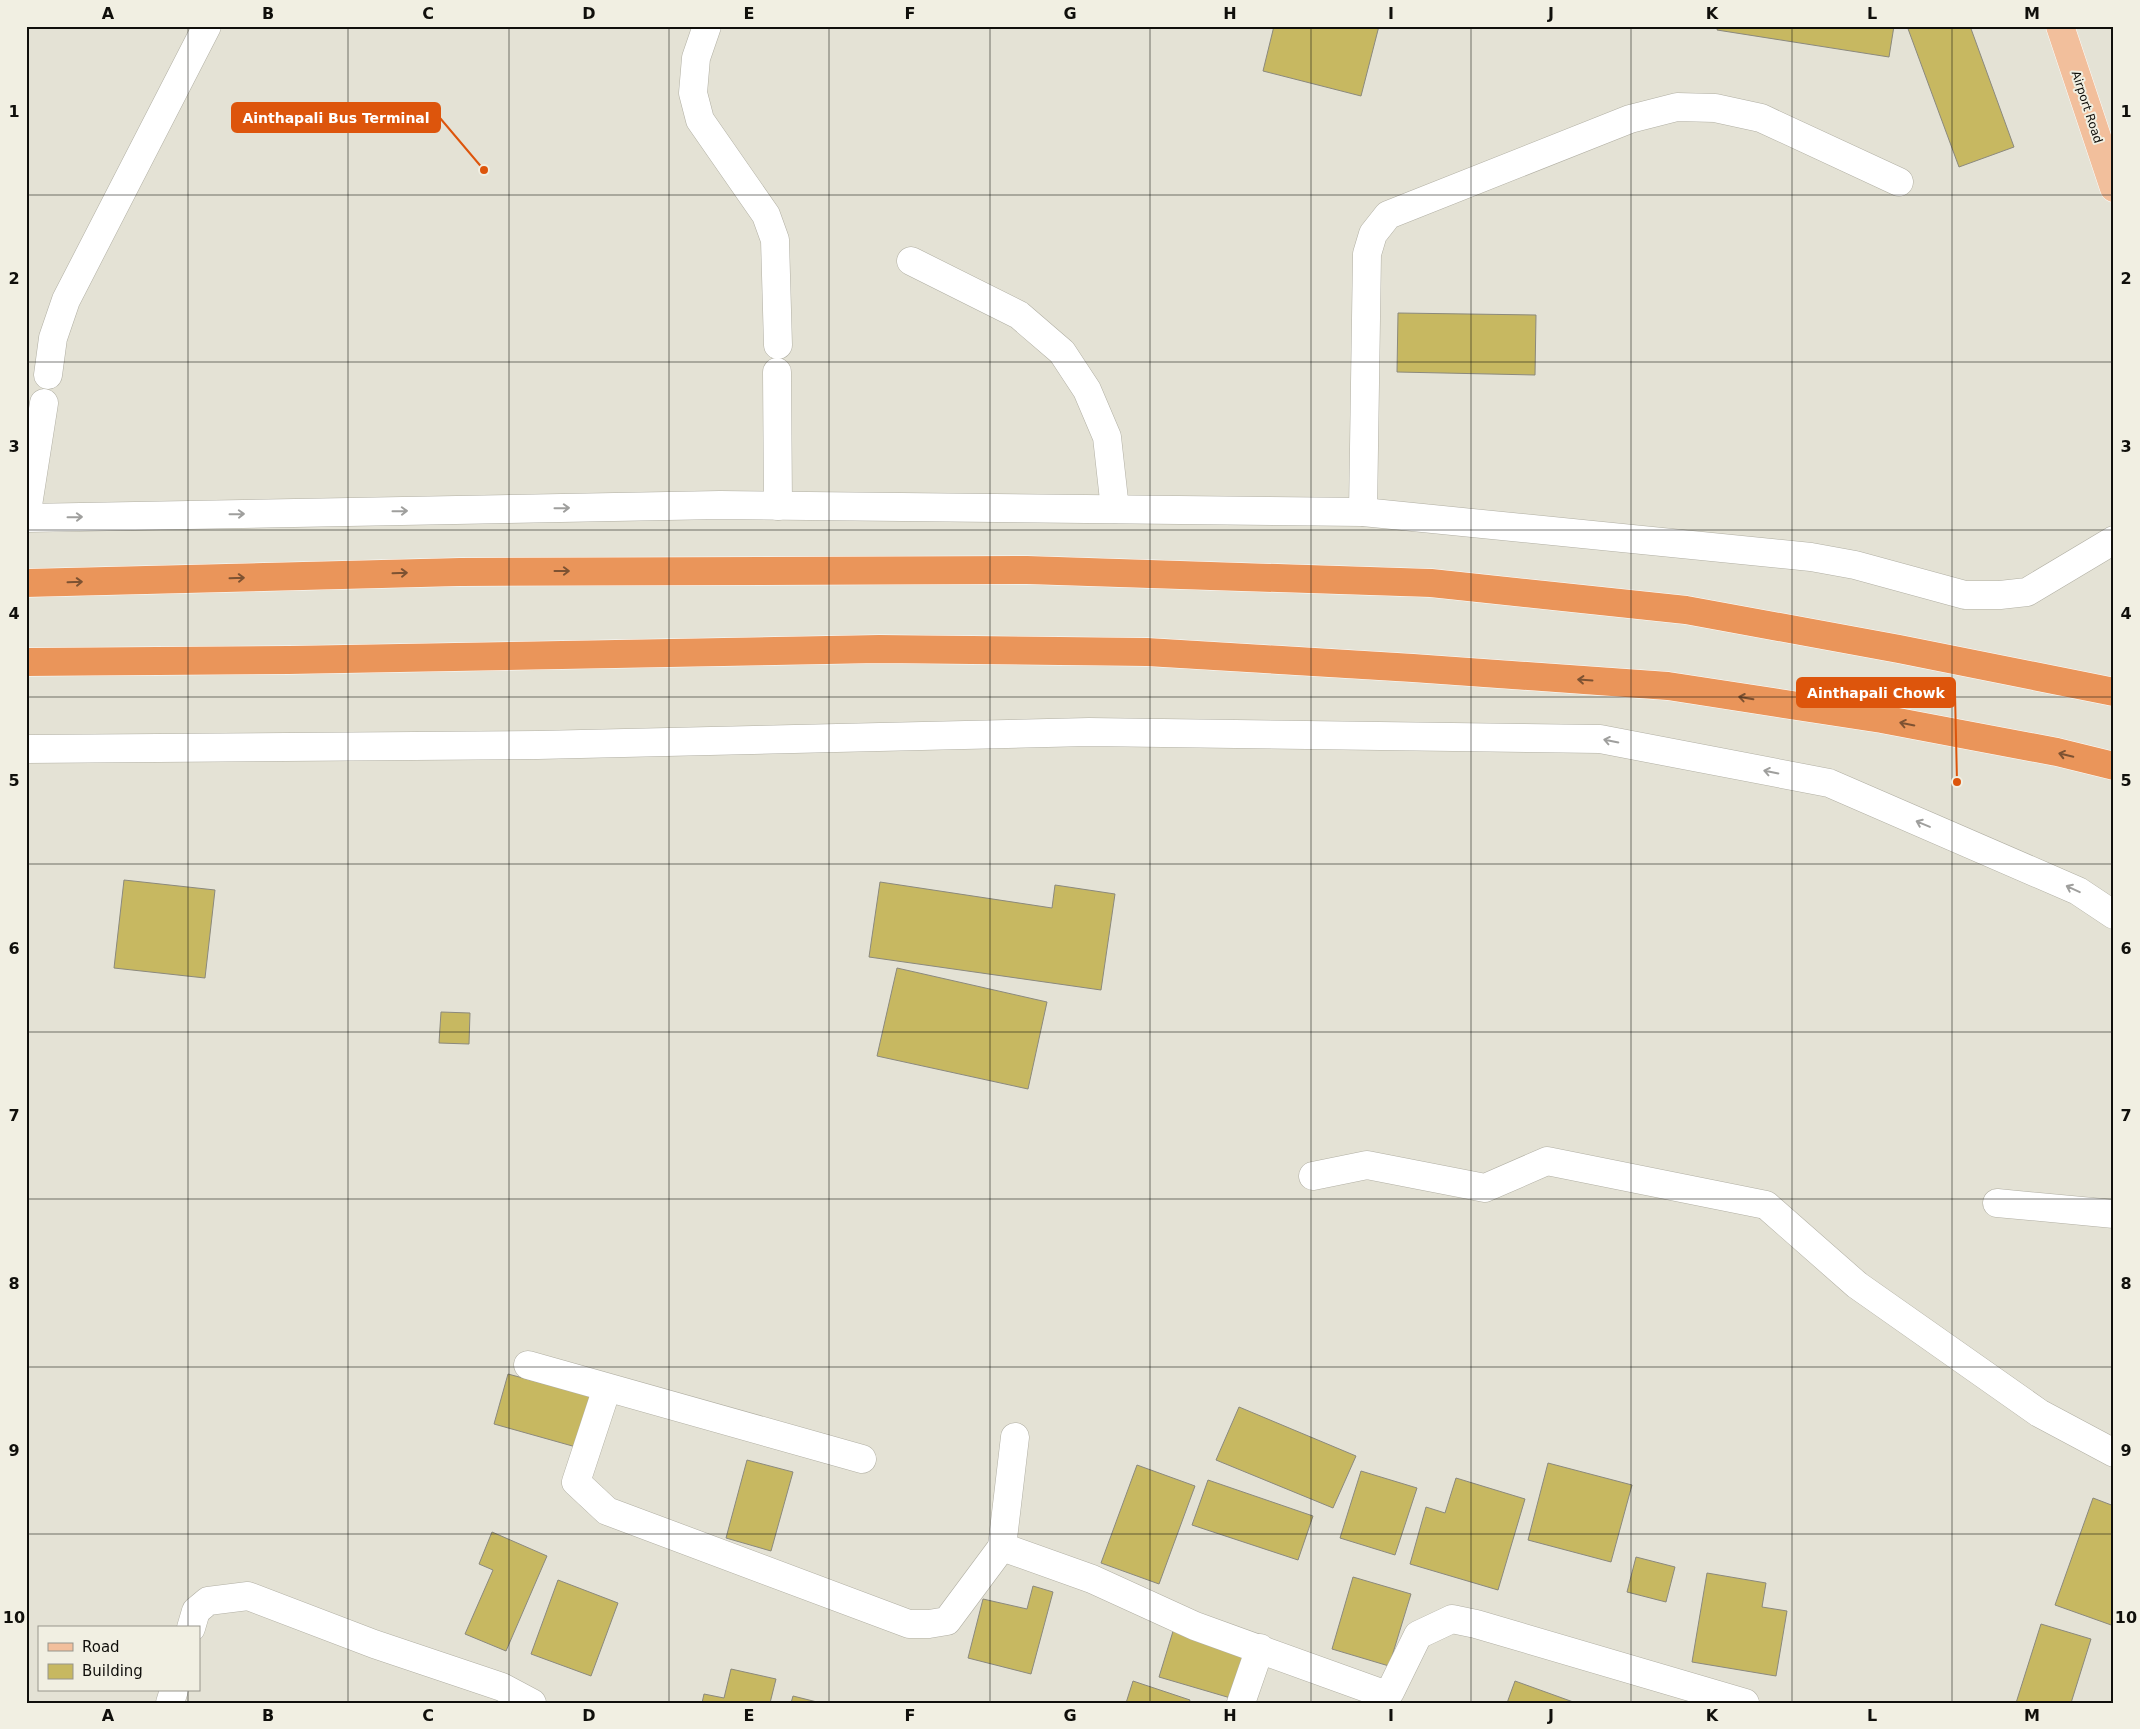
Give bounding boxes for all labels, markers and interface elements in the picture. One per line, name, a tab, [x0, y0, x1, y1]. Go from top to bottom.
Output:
text: A	[102, 4, 115, 23]
text: B	[262, 4, 274, 23]
text: C	[422, 4, 434, 23]
text: D	[582, 4, 596, 23]
text: E	[744, 4, 754, 23]
text: F	[905, 4, 915, 23]
text: G	[1063, 4, 1077, 23]
text: H	[1223, 4, 1237, 23]
text: I	[1388, 4, 1394, 23]
text: J	[1547, 4, 1554, 23]
text: K	[1706, 4, 1719, 23]
text: L	[1867, 4, 1877, 23]
text: M	[2024, 4, 2040, 23]
street label: Airport Road	[2069, 69, 2105, 145]
text: 1	[8, 102, 20, 121]
text: 1	[2120, 102, 2132, 121]
callout: Ainthapali Bus Terminal	[232, 103, 440, 132]
text: Ainthapali Bus Terminal	[242, 110, 430, 126]
text: 2	[8, 269, 20, 288]
text: 2	[2120, 269, 2132, 288]
text: 3	[8, 437, 20, 456]
text: 3	[2120, 437, 2132, 456]
one-way arrow	[554, 503, 570, 513]
one-way arrow	[392, 506, 408, 516]
one-way arrow	[229, 509, 245, 519]
one-way arrow	[67, 513, 83, 522]
one-way arrow	[554, 566, 570, 576]
one-way arrow	[392, 568, 408, 578]
one-way arrow	[229, 573, 245, 582]
one-way arrow	[66, 577, 83, 587]
text: 4	[8, 604, 20, 623]
text: 4	[2120, 604, 2132, 623]
one-way arrow	[1577, 675, 1593, 684]
callout: Ainthapali Chowk	[1797, 678, 1955, 707]
text: Ainthapali Chowk	[1807, 685, 1946, 701]
one-way arrow	[1739, 693, 1755, 703]
one-way arrow	[1899, 718, 1915, 728]
one-way arrow	[1604, 735, 1620, 745]
one-way arrow	[2059, 750, 2075, 759]
one-way arrow	[1763, 767, 1779, 776]
text: 5	[8, 771, 20, 790]
text: 5	[2120, 771, 2132, 790]
one-way arrow	[1916, 819, 1931, 828]
one-way arrow	[2065, 884, 2080, 894]
text: 6	[8, 939, 20, 958]
text: 6	[2120, 939, 2132, 958]
text: 7	[8, 1106, 20, 1125]
text: 7	[2120, 1106, 2132, 1125]
text: 8	[8, 1274, 20, 1293]
text: 8	[2120, 1274, 2132, 1293]
text: 9	[8, 1441, 20, 1460]
text: 9	[2120, 1441, 2132, 1460]
text: 10	[3, 1608, 25, 1627]
text: 10	[2115, 1608, 2137, 1627]
legend	[38, 1626, 200, 1692]
text: Road	[82, 1638, 120, 1656]
text: Building	[82, 1662, 143, 1680]
text: A	[102, 1706, 115, 1725]
text: B	[262, 1706, 274, 1725]
text: C	[422, 1706, 434, 1725]
text: D	[582, 1706, 596, 1725]
text: E	[744, 1706, 754, 1725]
text: F	[905, 1706, 915, 1725]
text: G	[1063, 1706, 1077, 1725]
text: H	[1223, 1706, 1237, 1725]
text: I	[1388, 1706, 1394, 1725]
text: J	[1547, 1706, 1554, 1725]
text: K	[1706, 1706, 1719, 1725]
text: L	[1867, 1706, 1877, 1725]
text: M	[2024, 1706, 2040, 1725]

